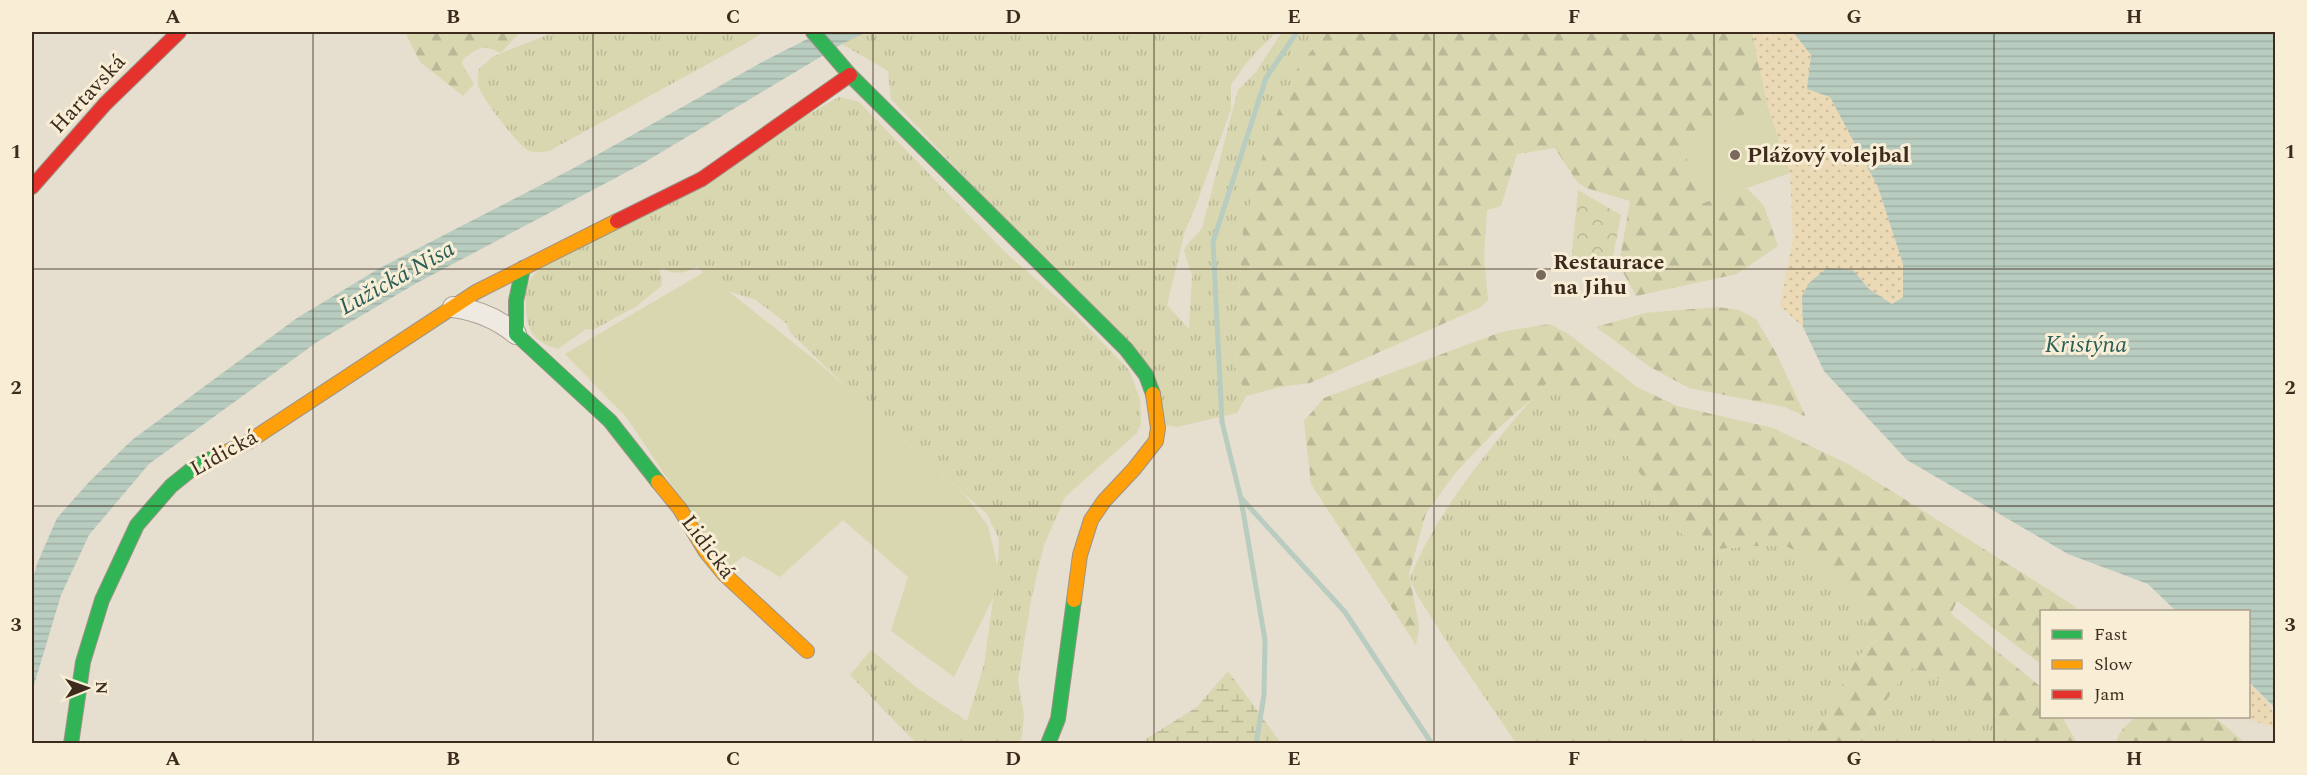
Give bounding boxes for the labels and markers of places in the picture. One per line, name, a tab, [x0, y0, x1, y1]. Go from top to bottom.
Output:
place label: Plážový volejbal	[1747, 139, 1910, 172]
marker: Plážový volejbal	[1728, 148, 1742, 162]
place label: Restaurace na Jihu	[1553, 246, 1664, 304]
marker: Restaurace na Jihu	[1534, 268, 1548, 282]

